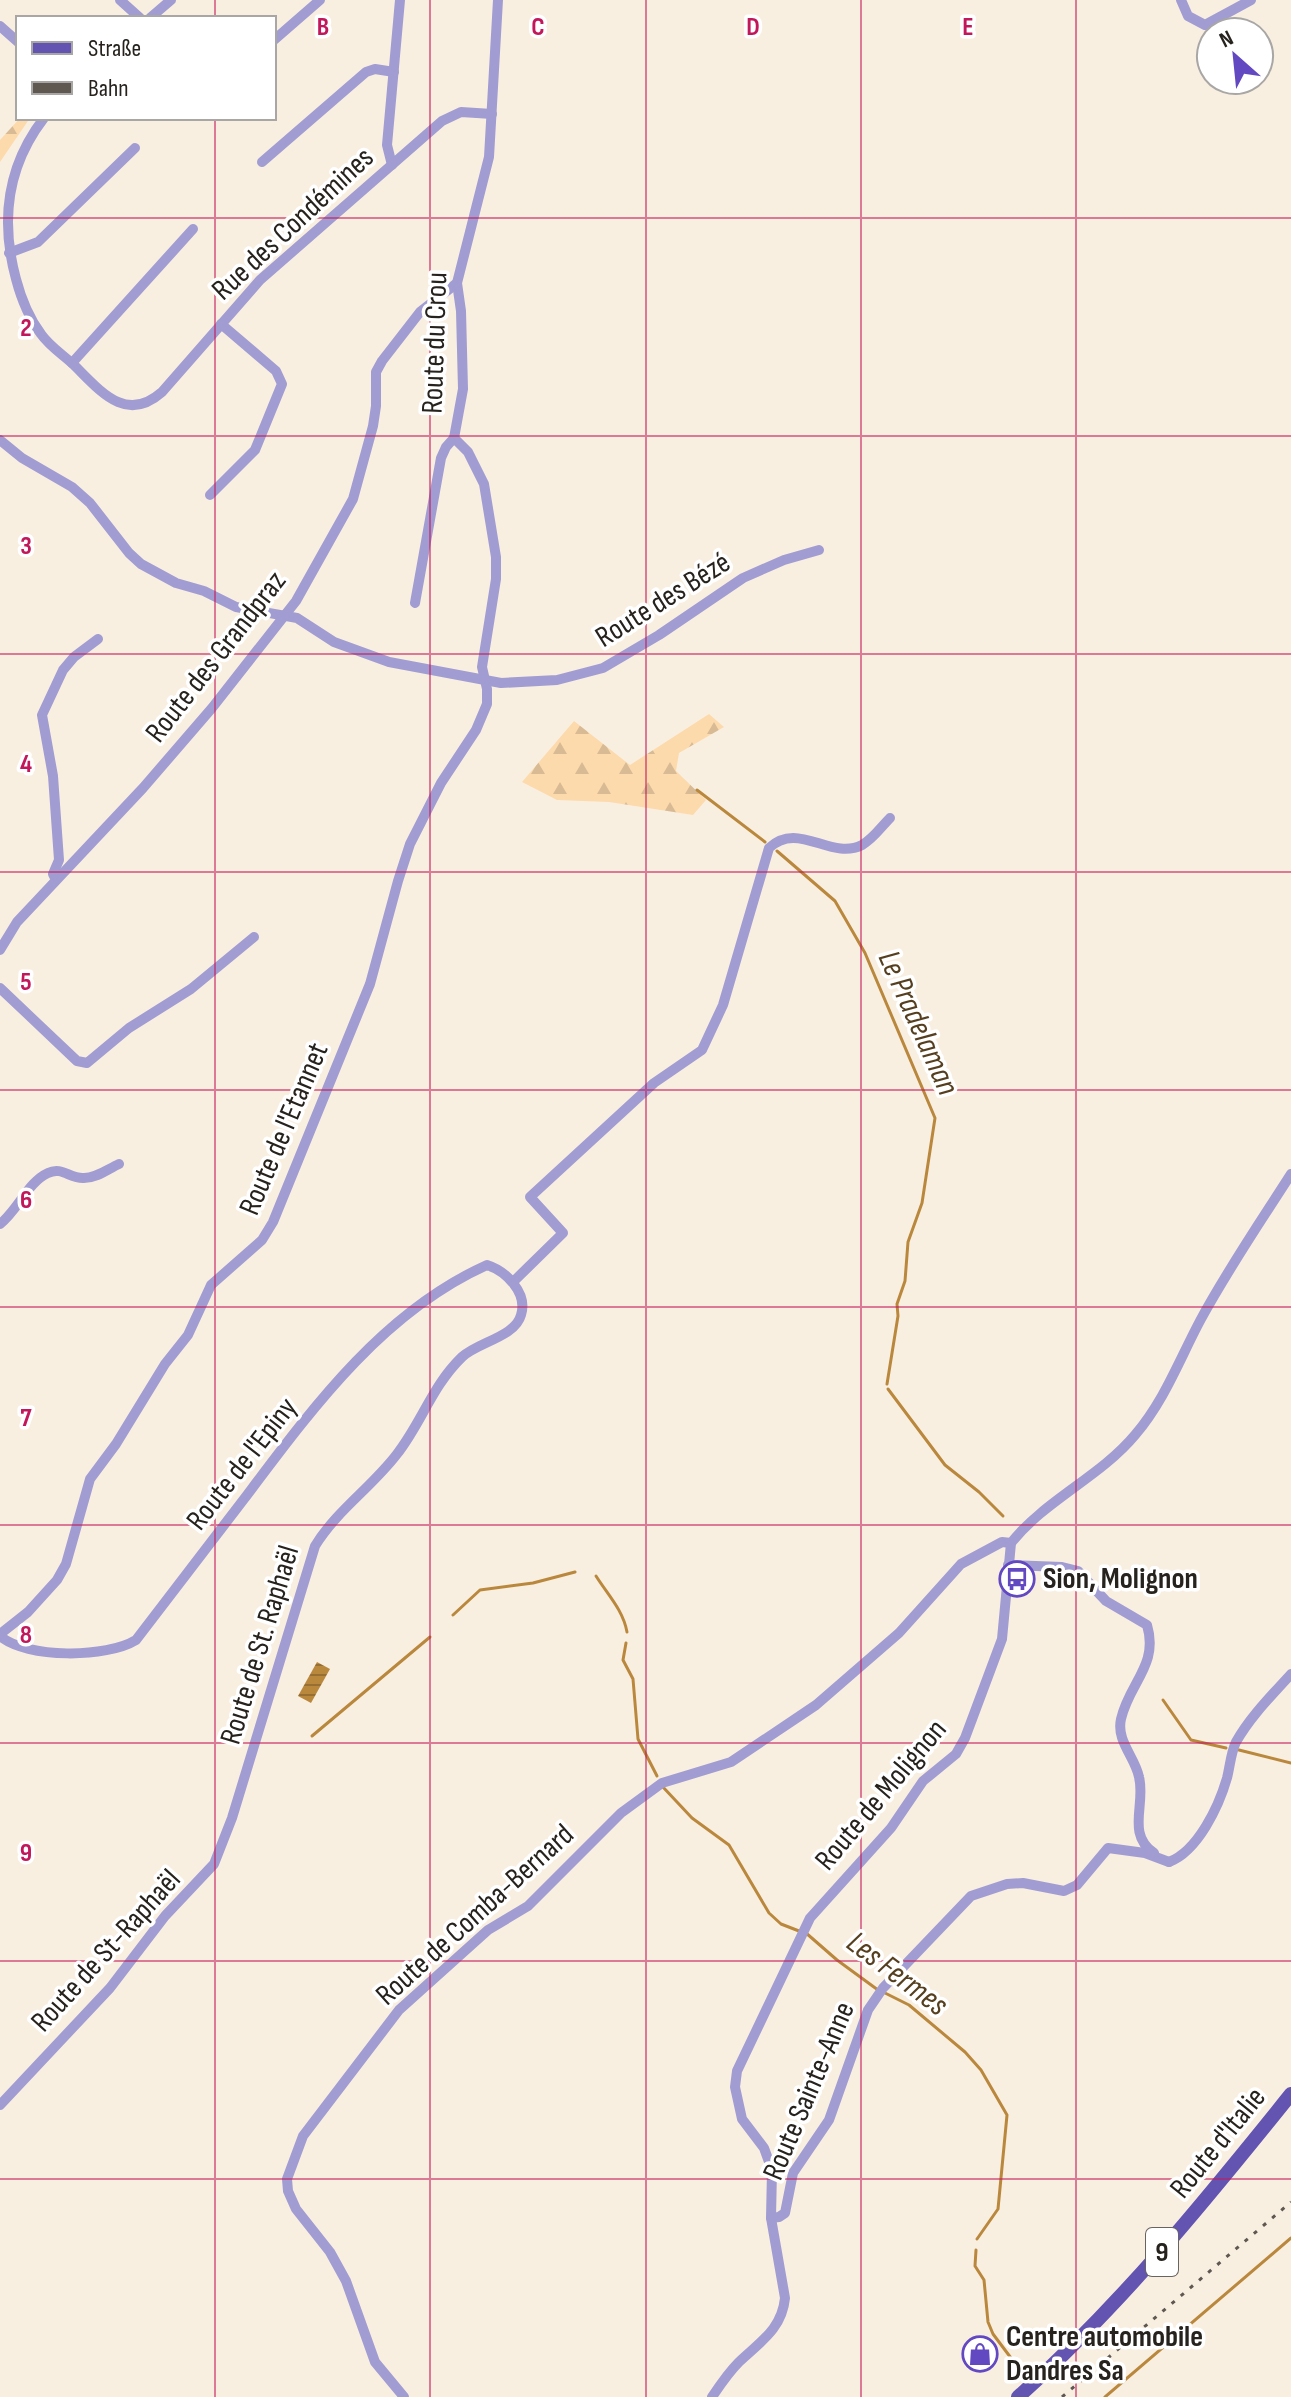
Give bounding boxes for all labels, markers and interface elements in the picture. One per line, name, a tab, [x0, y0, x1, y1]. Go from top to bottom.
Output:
text: B	[317, 12, 329, 43]
text: C	[531, 12, 545, 43]
text: D	[746, 12, 760, 43]
text: E	[962, 12, 974, 43]
legend	[16, 16, 276, 120]
north arrow	[1195, 16, 1275, 96]
text: N	[1215, 25, 1238, 54]
text: Straße	[88, 34, 141, 63]
text: Bahn	[88, 74, 129, 103]
street label: Rue des Condémines	[205, 140, 381, 308]
street label: Route du Crou	[415, 272, 455, 414]
text: 2	[20, 313, 32, 344]
text: 3	[20, 531, 32, 562]
street label: Route des Bézé	[589, 544, 737, 656]
street label: Route des Grandpraz	[138, 564, 294, 750]
text: 4	[20, 749, 32, 780]
water label: Le Pradelaman	[869, 945, 967, 1101]
text: 5	[20, 967, 32, 998]
street label: Route de l'Etannet	[232, 1037, 336, 1221]
text: 6	[20, 1185, 32, 1216]
street label: Route de l'Epiny	[179, 1390, 305, 1538]
text: 7	[20, 1403, 32, 1434]
street label: Route de St. Raphaël	[213, 1541, 307, 1749]
bus stop icon: Sion, Molignon	[998, 1560, 1036, 1598]
place label: Sion, Molignon	[1043, 1561, 1198, 1597]
text: 8	[20, 1620, 32, 1651]
street label: Route de Molignon	[808, 1712, 954, 1878]
street label: Route de Comba-Bernard	[369, 1817, 581, 2013]
text: 9	[20, 1838, 32, 1869]
street label: Route de St-Raphaël	[24, 1862, 188, 2040]
water label: Les Fermes	[839, 1923, 956, 2025]
street label: Route Sainte-Anne	[755, 1997, 863, 2185]
street label: Route d'Italie	[1163, 2080, 1273, 2206]
road number: 9	[1146, 2228, 1178, 2276]
place label: Centre automobile Dandres Sa	[1006, 2319, 1203, 2389]
shop icon: Centre automobile Dandres Sa	[961, 2335, 999, 2373]

